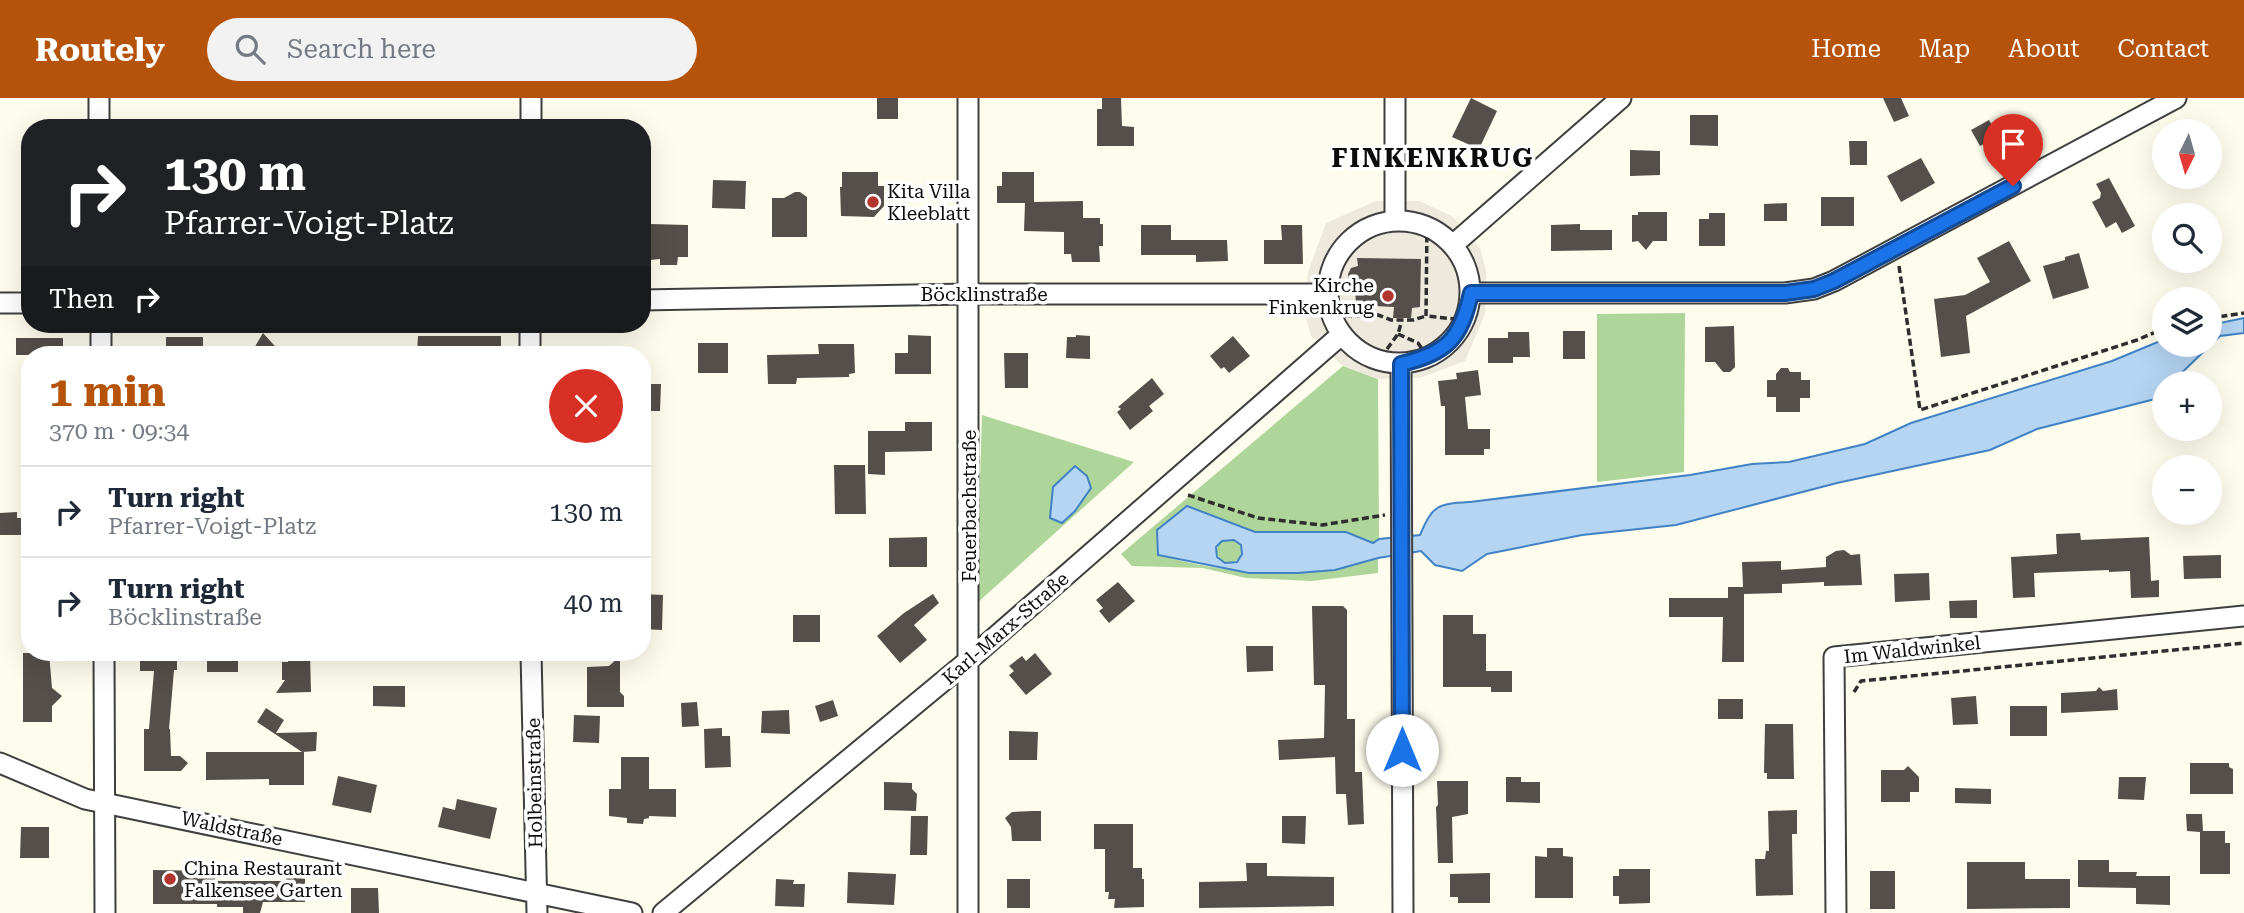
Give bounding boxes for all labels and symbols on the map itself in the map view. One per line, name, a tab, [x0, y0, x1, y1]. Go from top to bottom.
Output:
pin	[1983, 114, 2043, 186]
north arrow	[2152, 119, 2222, 189]
district label: FINKENKRUG	[1332, 143, 1534, 173]
place label: Kita Villa Kleeblatt	[887, 180, 971, 225]
marker: Kita Villa Kleeblatt	[865, 194, 881, 210]
place label: Kirche Finkenkrug	[1268, 274, 1374, 319]
street label: Böcklinstraße	[920, 283, 1048, 306]
marker: Kirche Finkenkrug	[1380, 288, 1396, 304]
street label: Feuerbachstraße	[958, 430, 981, 582]
street label: Karl-Marx-Straße	[937, 567, 1073, 690]
street label: Im Waldwinkel	[1843, 631, 1982, 668]
position arrow	[1365, 713, 1439, 787]
street label: Holbeinstraße	[522, 718, 547, 848]
street label: Waldstraße	[179, 807, 285, 850]
place label: China Restaurant Falkensee Garten	[184, 857, 343, 902]
marker: China Restaurant Falkensee Garten	[162, 871, 178, 887]

